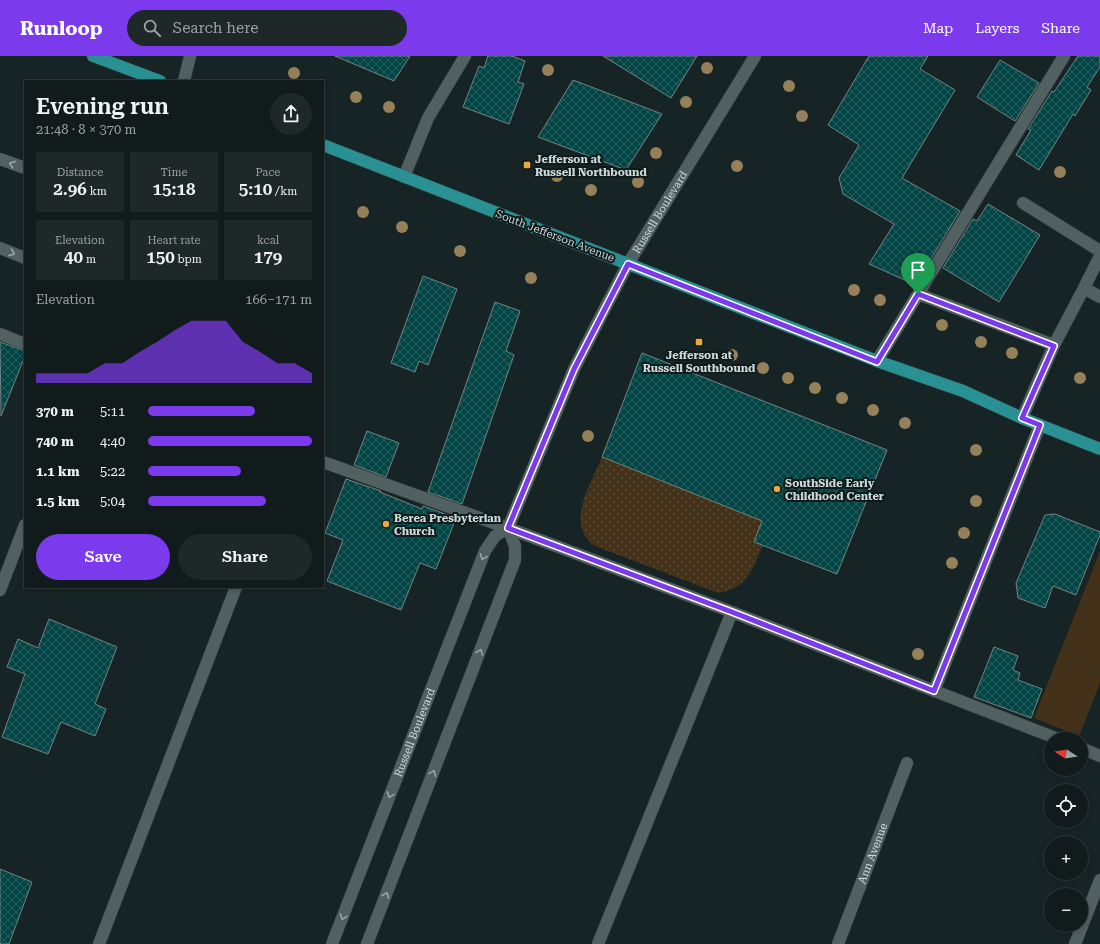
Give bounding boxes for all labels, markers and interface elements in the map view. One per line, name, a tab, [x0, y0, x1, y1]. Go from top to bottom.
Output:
search box	[127, 10, 407, 46]
text: Runloop	[20, 17, 103, 40]
icon: search	[141, 17, 163, 39]
text: Search here	[173, 19, 259, 37]
text: Map	[923, 20, 953, 36]
text: Layers	[975, 20, 1019, 36]
text: Share	[1041, 20, 1080, 36]
button: share	[270, 93, 312, 135]
text: Evening run	[36, 94, 169, 119]
text: 21:48 · 8 × 370 m	[36, 122, 136, 137]
place label: Jefferson at Russell Northbound	[535, 153, 647, 179]
one-way arrow	[9, 160, 16, 168]
marker: Jefferson at Russell Northbound	[522, 160, 532, 170]
text: Distance	[57, 166, 103, 179]
text: Time	[161, 166, 187, 179]
text: Pace	[256, 166, 280, 179]
street label: Russell Boulevard	[630, 169, 690, 256]
text: 2.96	[53, 179, 87, 199]
text: 15:18	[152, 179, 196, 199]
text: 5:10	[239, 179, 272, 199]
text: km	[87, 185, 107, 198]
text: /km	[272, 185, 297, 198]
street label: South Jefferson Avenue	[494, 207, 616, 265]
text: Elevation	[55, 234, 105, 247]
text: Heart rate	[148, 234, 200, 247]
text: kcal	[257, 234, 279, 247]
text: 40	[64, 247, 83, 267]
text: 150	[146, 247, 175, 267]
text: 179	[254, 247, 282, 267]
one-way arrow	[9, 249, 16, 257]
text: m	[83, 253, 96, 266]
text: bpm	[175, 253, 202, 266]
pin	[901, 253, 935, 294]
icon: arrive	[907, 259, 929, 281]
text: Elevation	[36, 292, 95, 307]
text: 166–171 m	[245, 292, 312, 307]
marker: Jefferson at Russell Southbound	[694, 337, 704, 347]
place label: Jefferson at Russell Southbound	[643, 349, 756, 375]
text: 370 m	[36, 404, 74, 419]
text: 5:11	[100, 404, 125, 419]
text: 740 m	[36, 434, 74, 449]
text: 4:40	[100, 434, 125, 449]
text: 1.1 km	[36, 464, 79, 479]
text: 5:22	[100, 464, 125, 479]
place label: SouthSide Early Childhood Center	[785, 477, 884, 503]
marker: SouthSide Early Childhood Center	[772, 484, 782, 494]
text: 1.5 km	[36, 494, 79, 509]
text: 5:04	[100, 494, 125, 509]
place label: Berea Presbyterian Church	[394, 512, 502, 538]
marker: Berea Presbyterian Church	[381, 519, 391, 529]
button: Save	[36, 534, 170, 580]
button: Share	[178, 534, 312, 580]
one-way arrow	[480, 552, 488, 560]
one-way arrow	[475, 649, 483, 656]
street label: Russell Boulevard	[391, 686, 438, 779]
north arrow	[1044, 732, 1088, 776]
map controls	[1044, 732, 1088, 932]
one-way arrow	[428, 770, 436, 777]
button: locate	[1044, 784, 1088, 828]
one-way arrow	[387, 792, 395, 799]
street label: Ann Avenue	[855, 821, 890, 886]
button: +	[1044, 836, 1088, 880]
button: −	[1044, 888, 1088, 932]
one-way arrow	[381, 891, 389, 899]
one-way arrow	[340, 912, 348, 920]

